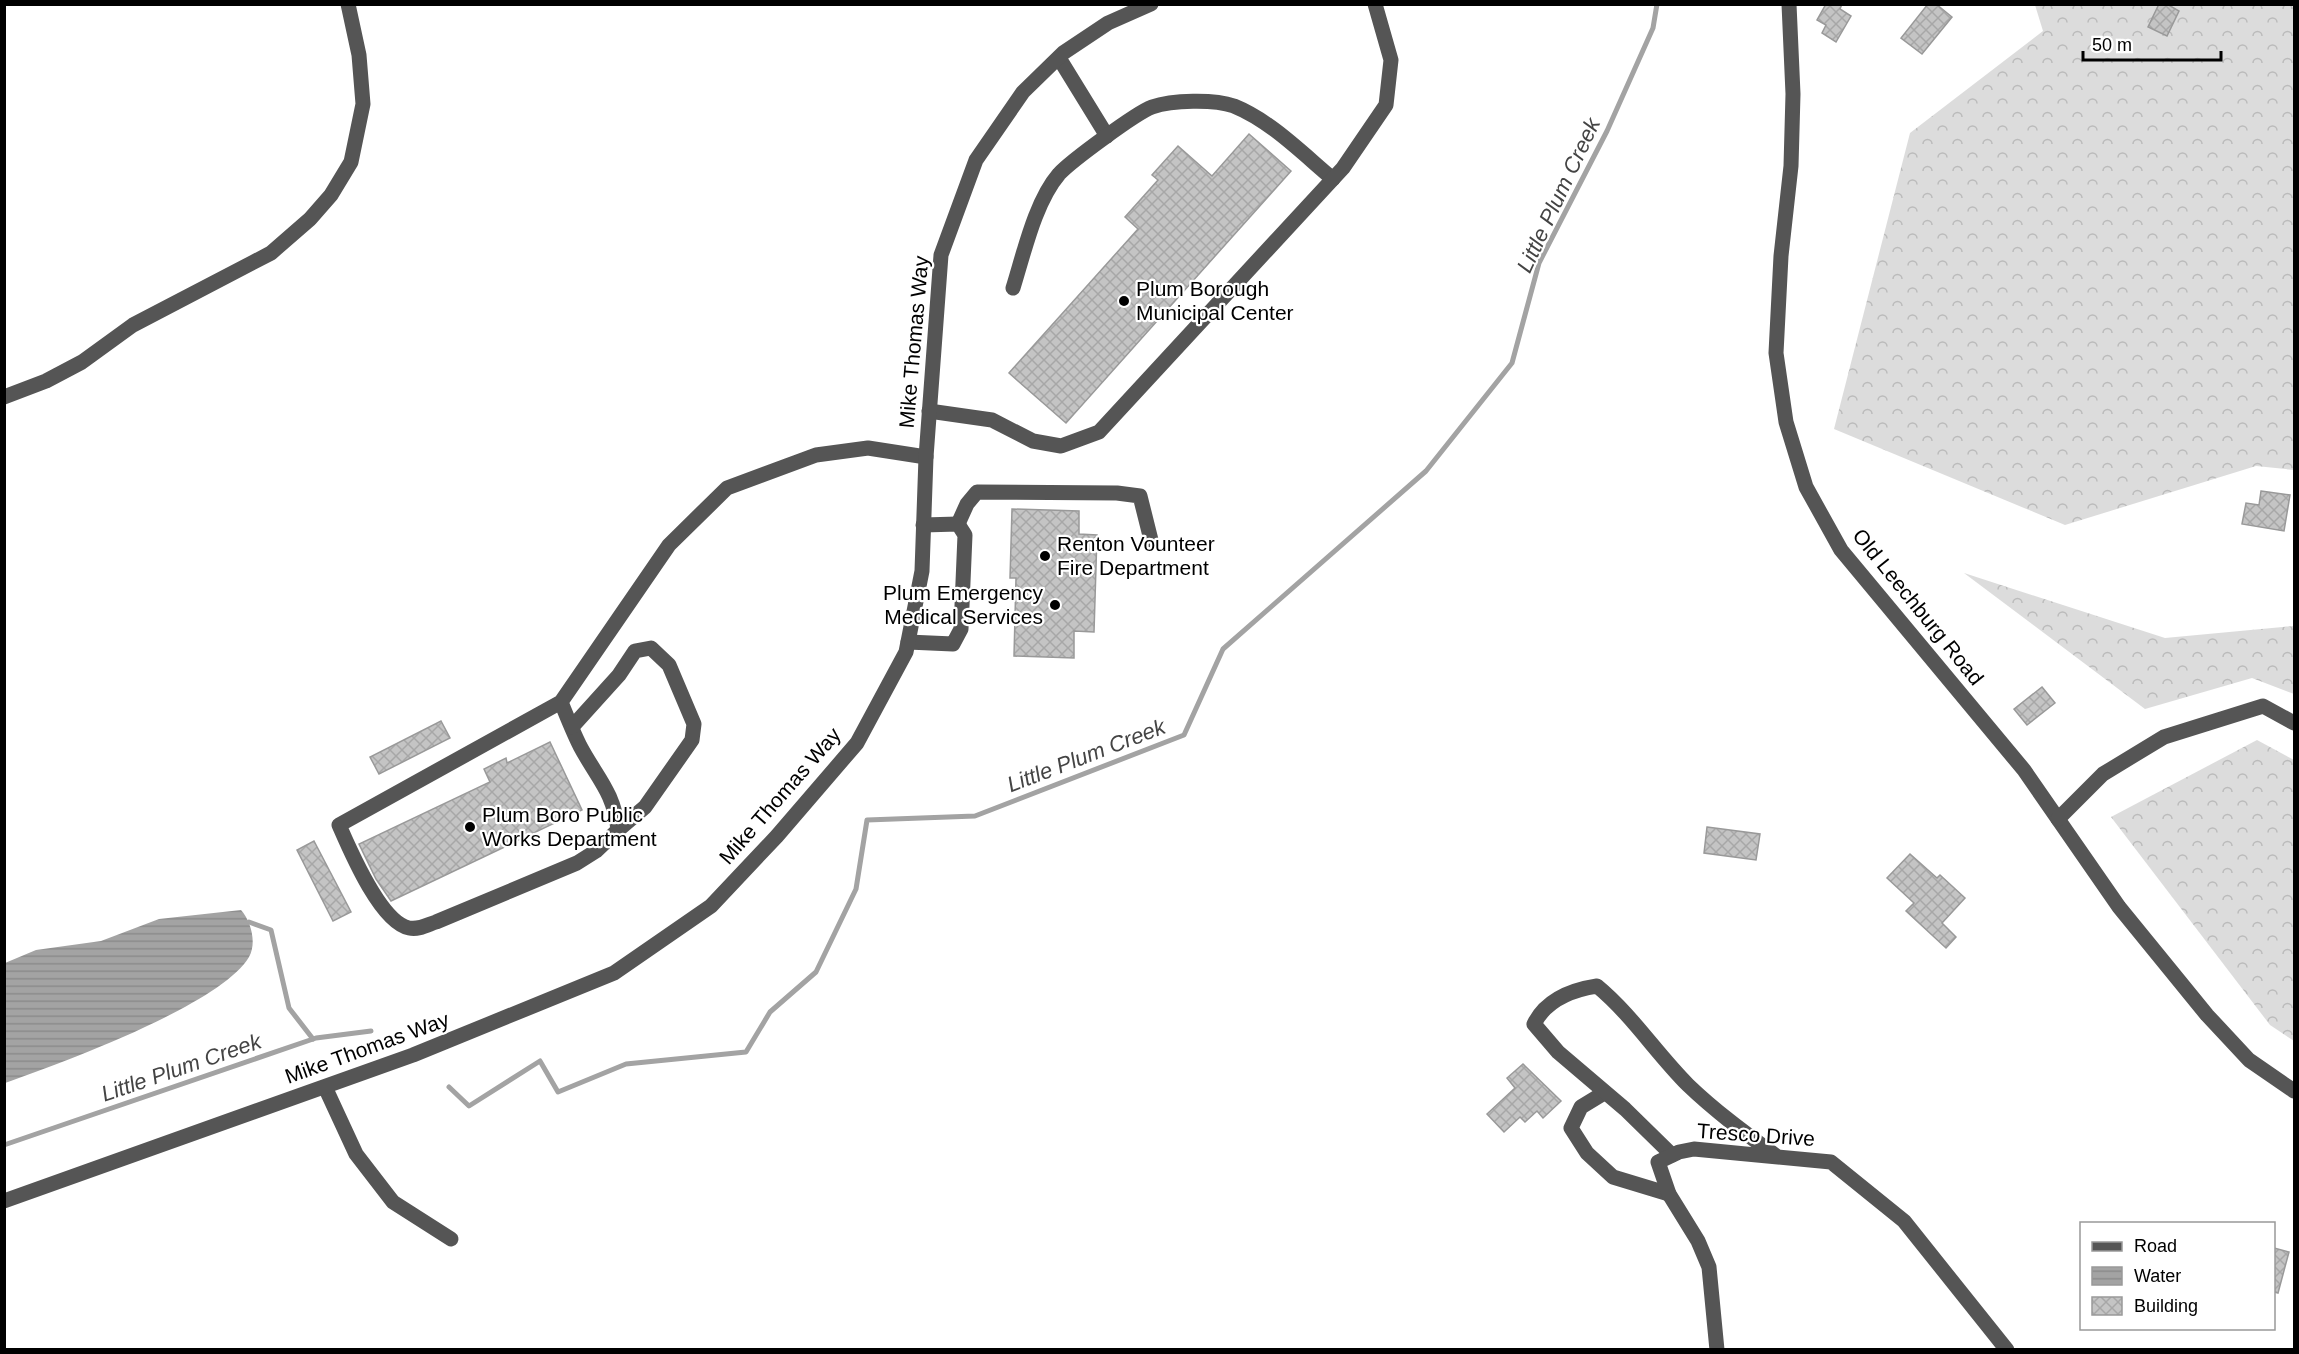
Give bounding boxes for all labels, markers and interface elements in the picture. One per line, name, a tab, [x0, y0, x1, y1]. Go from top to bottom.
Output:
scale bar	[2083, 24, 2221, 62]
text: 50 m	[2092, 35, 2132, 55]
water label: Little Plum Creek	[1512, 113, 1606, 276]
street label: Mike Thomas Way	[895, 254, 933, 429]
place label: Plum Borough Municipal Center	[1136, 277, 1294, 324]
marker: Plum Borough Municipal Center	[1117, 294, 1131, 308]
street label: Old Leechburg Road	[1848, 524, 1988, 689]
place label: Renton Vounteer Fire Department	[1057, 532, 1215, 579]
marker: Renton Vounteer Fire Department	[1038, 549, 1052, 563]
place label: Plum Emergency Medical Services	[883, 581, 1043, 628]
marker: Plum Emergency Medical Services	[1048, 598, 1062, 612]
water label: Little Plum Creek	[1004, 713, 1170, 797]
street label: Mike Thomas Way	[714, 723, 845, 868]
place label: Plum Boro Public Works Department	[482, 803, 657, 850]
marker: Plum Boro Public Works Department	[463, 820, 477, 834]
street label: Mike Thomas Way	[282, 1007, 452, 1088]
water label: Little Plum Creek	[98, 1028, 265, 1107]
street label: Tresco Drive	[1696, 1119, 1816, 1150]
legend	[2080, 1222, 2275, 1330]
text: Road	[2134, 1236, 2177, 1256]
text: Water	[2134, 1266, 2181, 1286]
text: Building	[2134, 1296, 2198, 1316]

